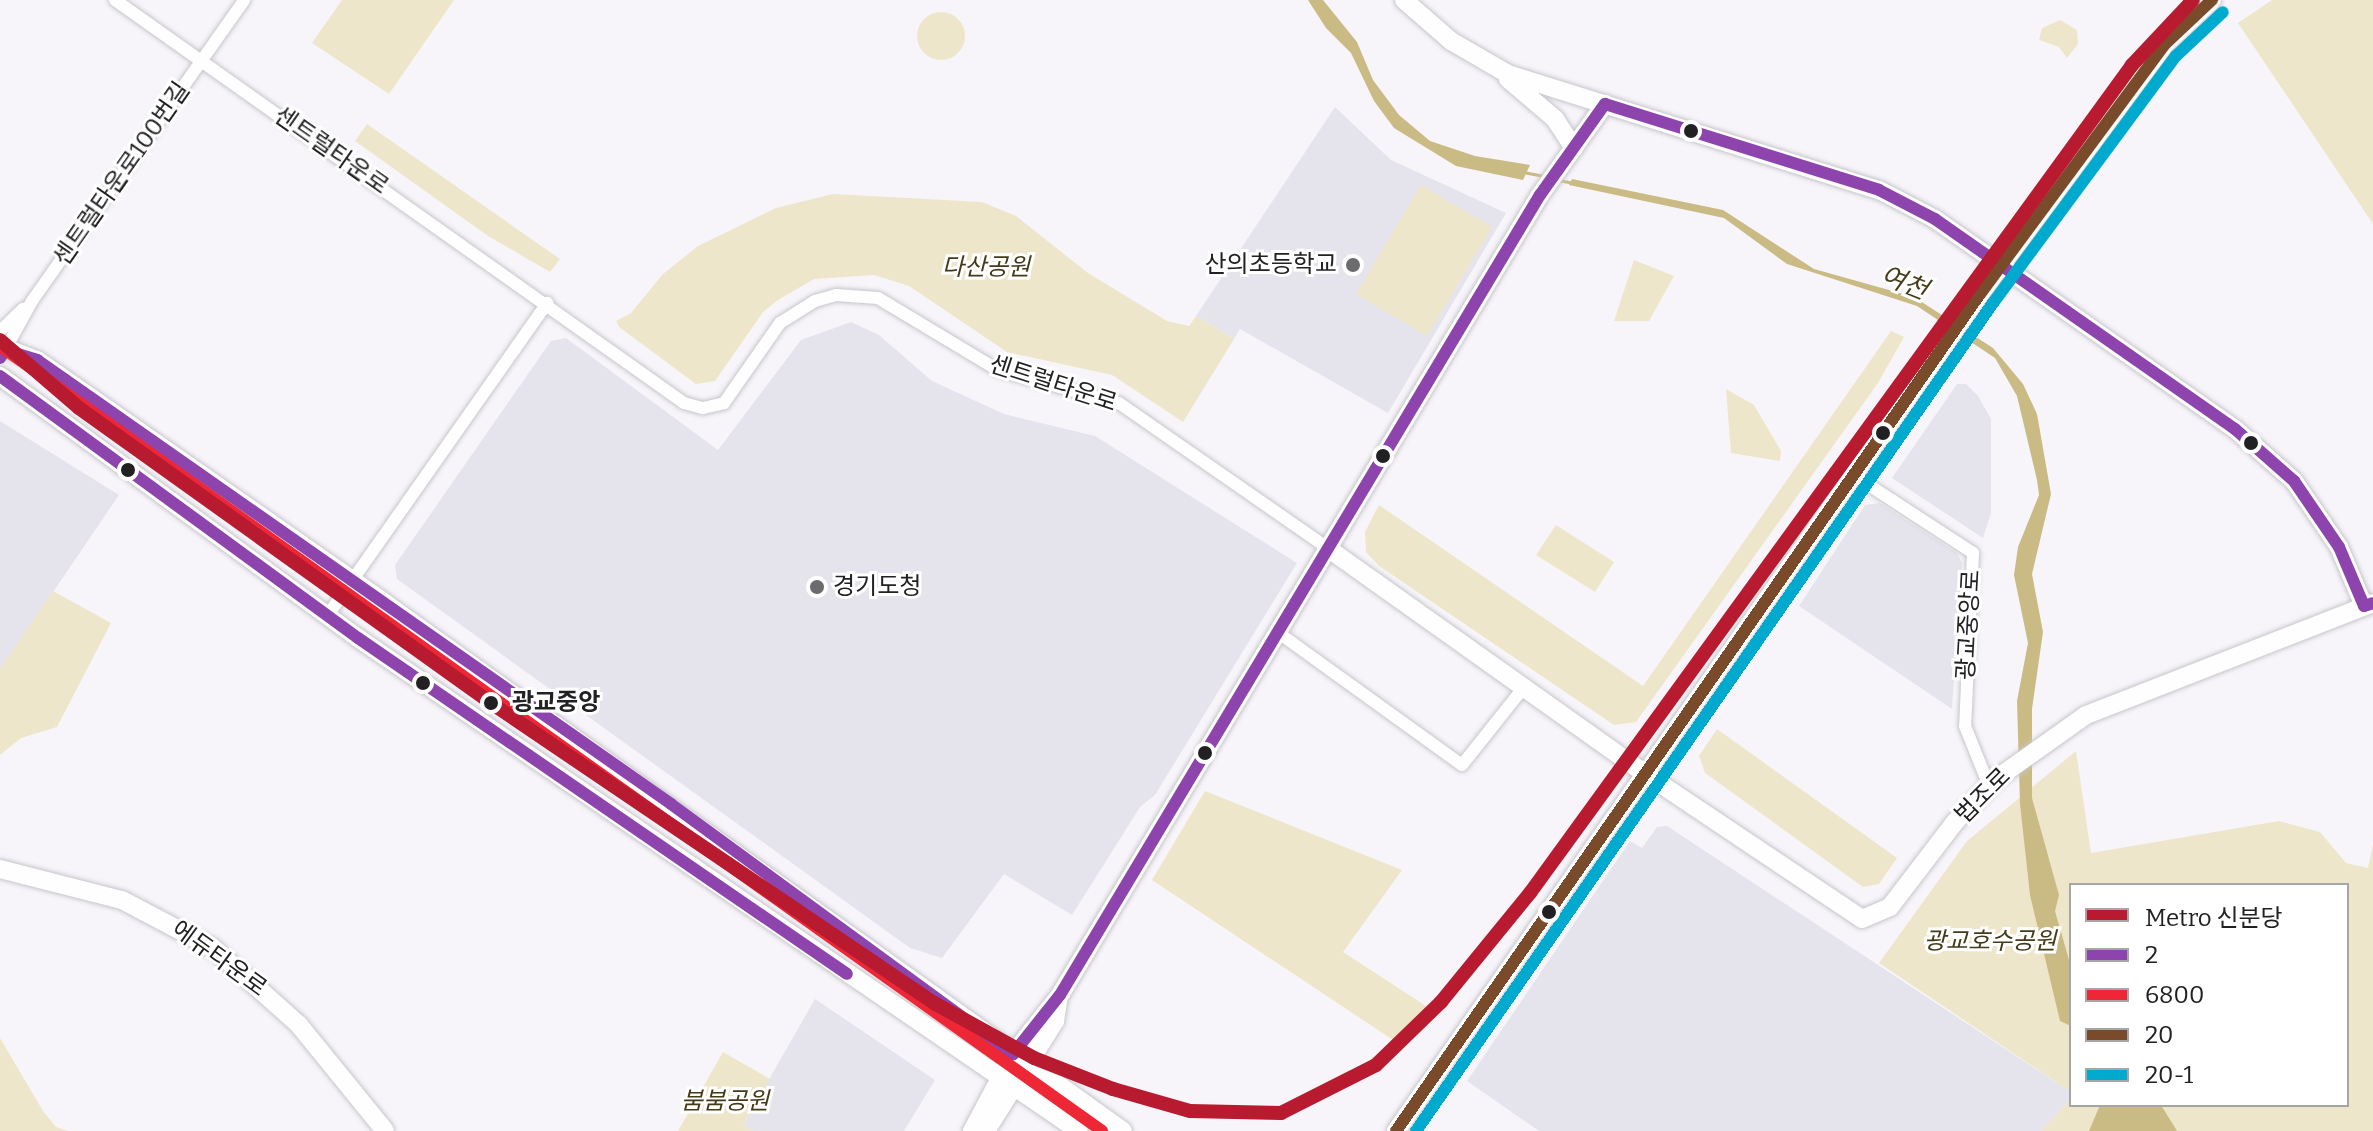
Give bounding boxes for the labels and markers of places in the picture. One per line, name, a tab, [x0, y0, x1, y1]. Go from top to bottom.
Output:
unlabelled marker	[1683, 123, 1699, 139]
place label: 산의초등학교	[1205, 251, 1337, 279]
marker: 산의초등학교	[1344, 256, 1362, 274]
unlabelled marker	[1875, 425, 1891, 441]
unlabelled marker	[2243, 435, 2259, 451]
unlabelled marker	[1375, 448, 1391, 464]
unlabelled marker	[120, 462, 136, 478]
place label: 경기도청	[833, 573, 921, 601]
marker: 경기도청	[808, 578, 826, 596]
unlabelled marker	[415, 675, 431, 691]
marker: 광교중앙	[477, 689, 505, 717]
place label: 광교중앙	[512, 689, 600, 717]
unlabelled marker	[1197, 745, 1213, 761]
unlabelled marker	[1541, 904, 1557, 920]

